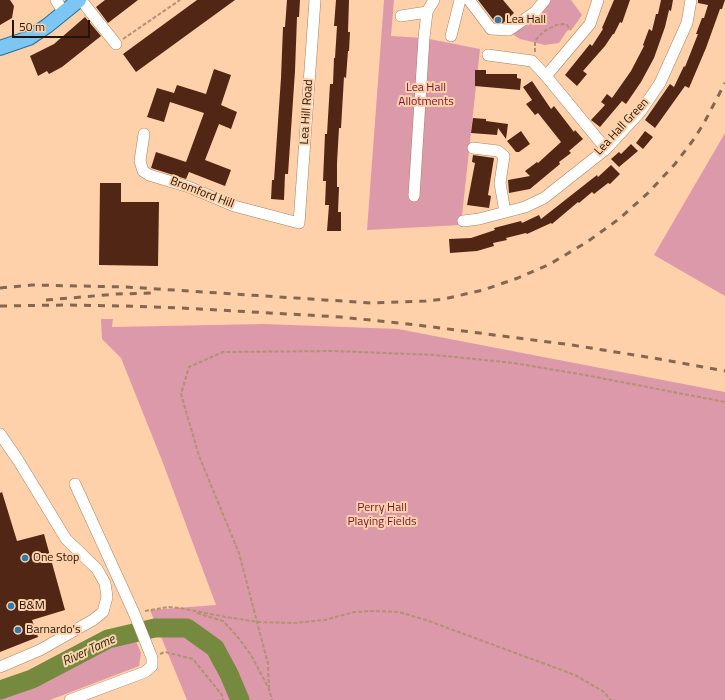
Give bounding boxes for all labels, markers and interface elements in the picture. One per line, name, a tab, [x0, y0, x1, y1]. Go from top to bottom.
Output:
scale bar	[14, 12, 92, 38]
place label: Lea Hall	[506, 13, 546, 27]
marker: Lea Hall	[493, 15, 503, 25]
text: 50 m	[19, 17, 45, 36]
street label: Lea Hill Road	[298, 79, 316, 145]
park label: Lea Hall Allotments	[398, 81, 454, 109]
street label: Lea Hall Green	[592, 96, 652, 158]
street label: Bromford Hill	[168, 174, 236, 212]
park label: Perry Hall Playing Fields	[347, 501, 417, 529]
place label: One Stop	[33, 551, 79, 565]
marker: One Stop	[20, 553, 30, 563]
place label: B&M	[19, 599, 45, 613]
marker: B&M	[6, 601, 16, 611]
place label: Barnardo's	[26, 623, 81, 637]
marker: Barnardo's	[13, 625, 23, 635]
water label: River Tame	[60, 632, 118, 670]

